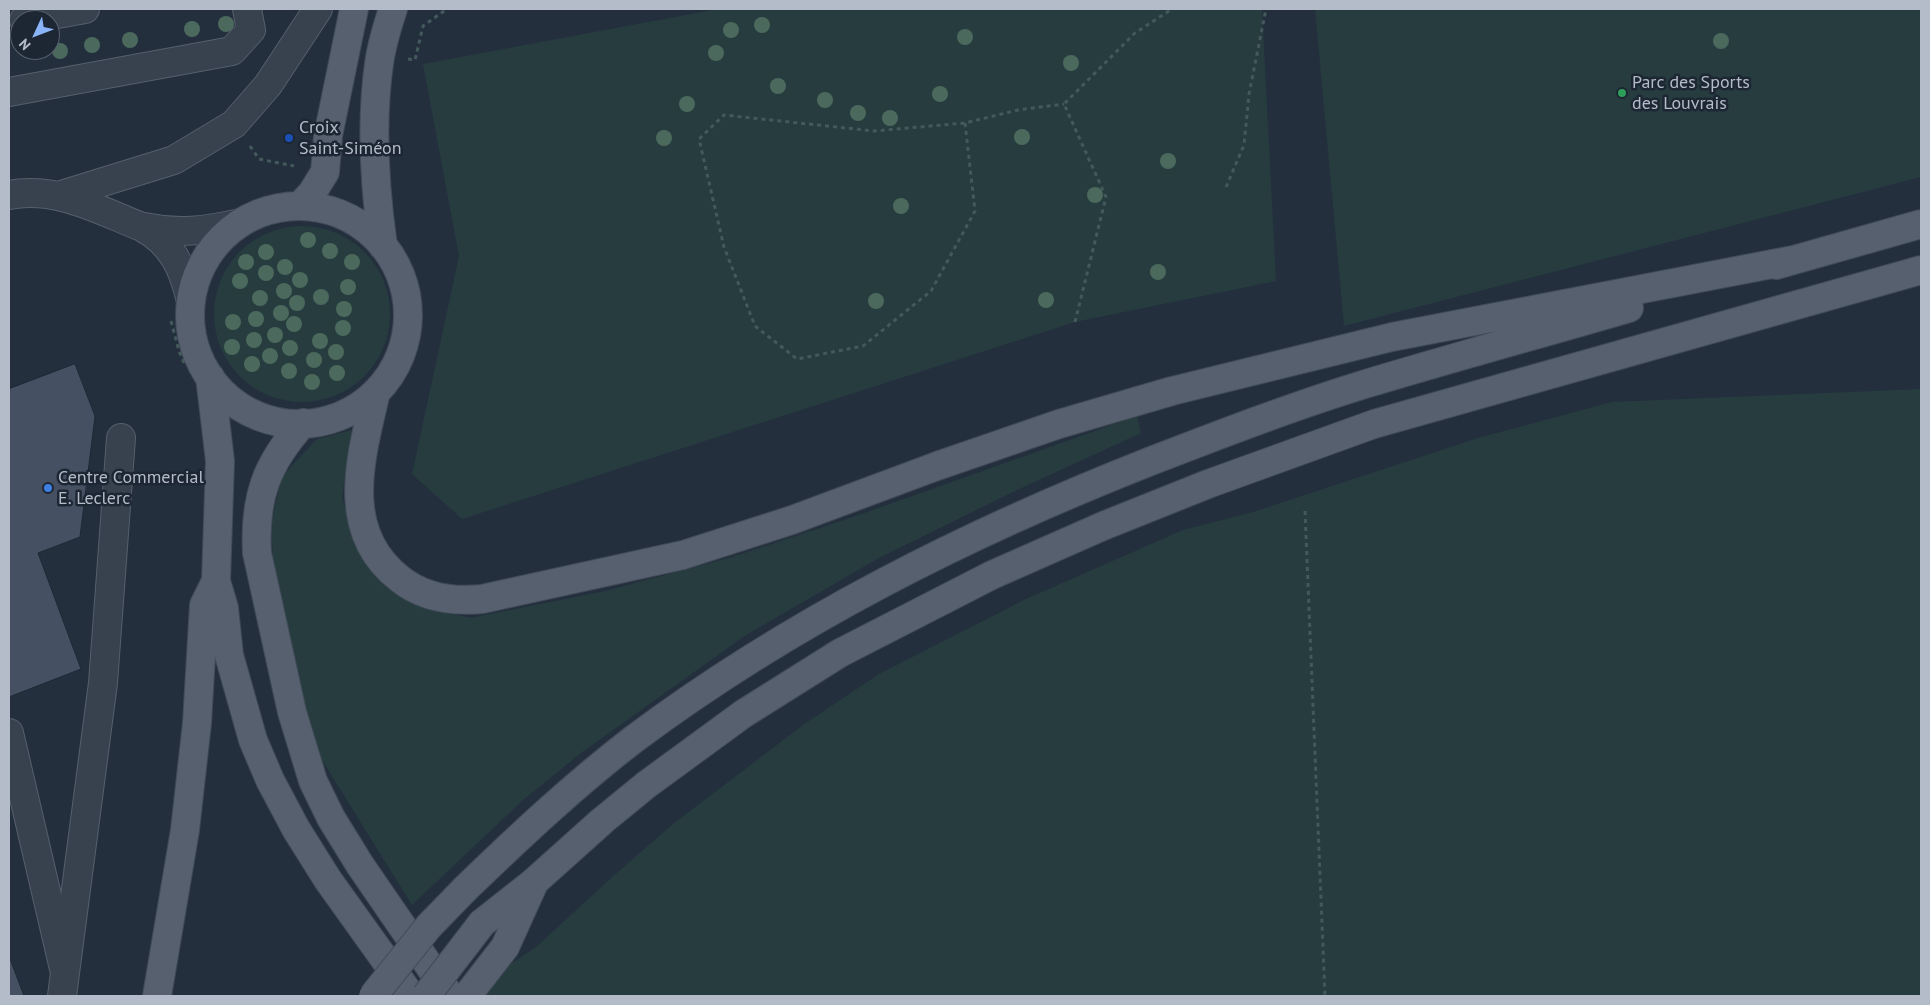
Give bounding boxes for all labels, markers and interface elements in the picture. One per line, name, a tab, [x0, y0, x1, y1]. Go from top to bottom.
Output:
north arrow	[10, 10, 60, 60]
text: N	[15, 35, 34, 54]
place label: Parc des Sports des Louvrais	[1632, 72, 1750, 115]
marker: Parc des Sports des Louvrais	[1616, 87, 1628, 99]
place label: Croix Saint-Siméon	[299, 117, 402, 160]
marker: Croix Saint-Siméon	[283, 132, 295, 144]
place label: Centre Commercial E. Leclerc	[58, 467, 204, 509]
marker: Centre Commercial E. Leclerc	[42, 482, 54, 494]

